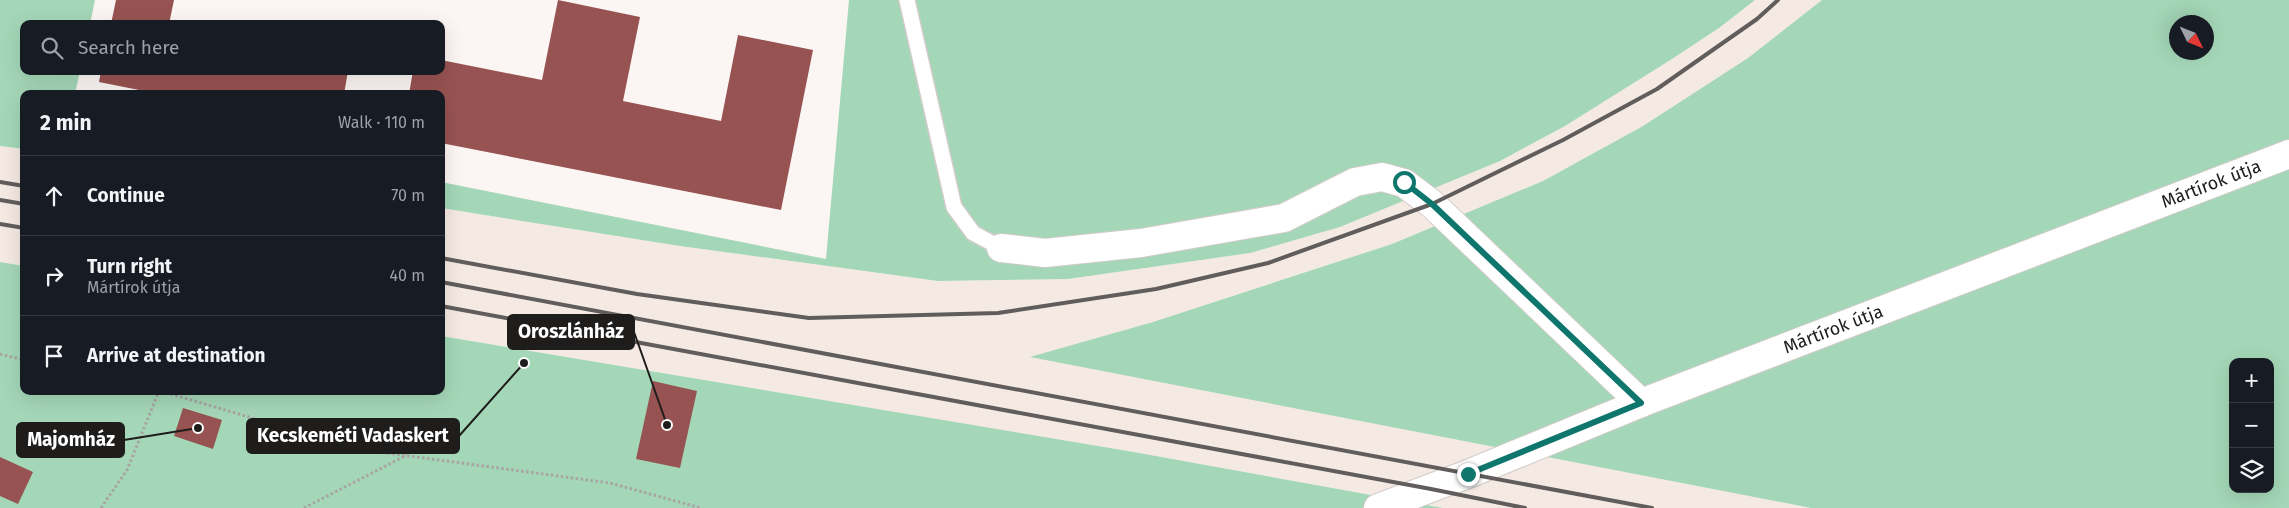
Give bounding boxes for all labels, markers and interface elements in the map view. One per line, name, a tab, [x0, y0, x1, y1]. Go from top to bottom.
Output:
north arrow	[2169, 15, 2214, 60]
search box	[20, 20, 445, 75]
icon: search	[38, 34, 66, 62]
text: Search here	[78, 36, 179, 59]
text: 2 min	[40, 110, 92, 136]
text: Walk · 110 m	[338, 113, 425, 132]
street label: Mártírok útja	[2158, 155, 2264, 213]
route start	[1393, 171, 1416, 194]
icon: ahead	[40, 182, 68, 210]
text: Continue	[87, 184, 165, 207]
text: 70 m	[391, 186, 425, 205]
text: Turn right	[87, 255, 172, 278]
icon: right	[40, 262, 68, 290]
text: 40 m	[390, 266, 425, 285]
text: Mártírok útja	[87, 278, 180, 297]
street label: Mártírok útja	[1780, 300, 1886, 358]
callout: Oroszlánház	[508, 315, 634, 349]
text: Oroszlánház	[518, 320, 624, 343]
icon: arrive	[40, 342, 68, 370]
text: Arrive at destination	[87, 344, 266, 367]
map controls	[2229, 358, 2274, 493]
button: +	[2229, 358, 2274, 403]
button: −	[2229, 403, 2274, 448]
callout: Kecskeméti Vadaskert	[247, 419, 459, 453]
callout: Majomház	[17, 423, 124, 457]
text: Kecskeméti Vadaskert	[257, 424, 450, 447]
text: Majomház	[27, 428, 115, 451]
button: layers	[2229, 448, 2274, 493]
route end	[1457, 463, 1480, 486]

